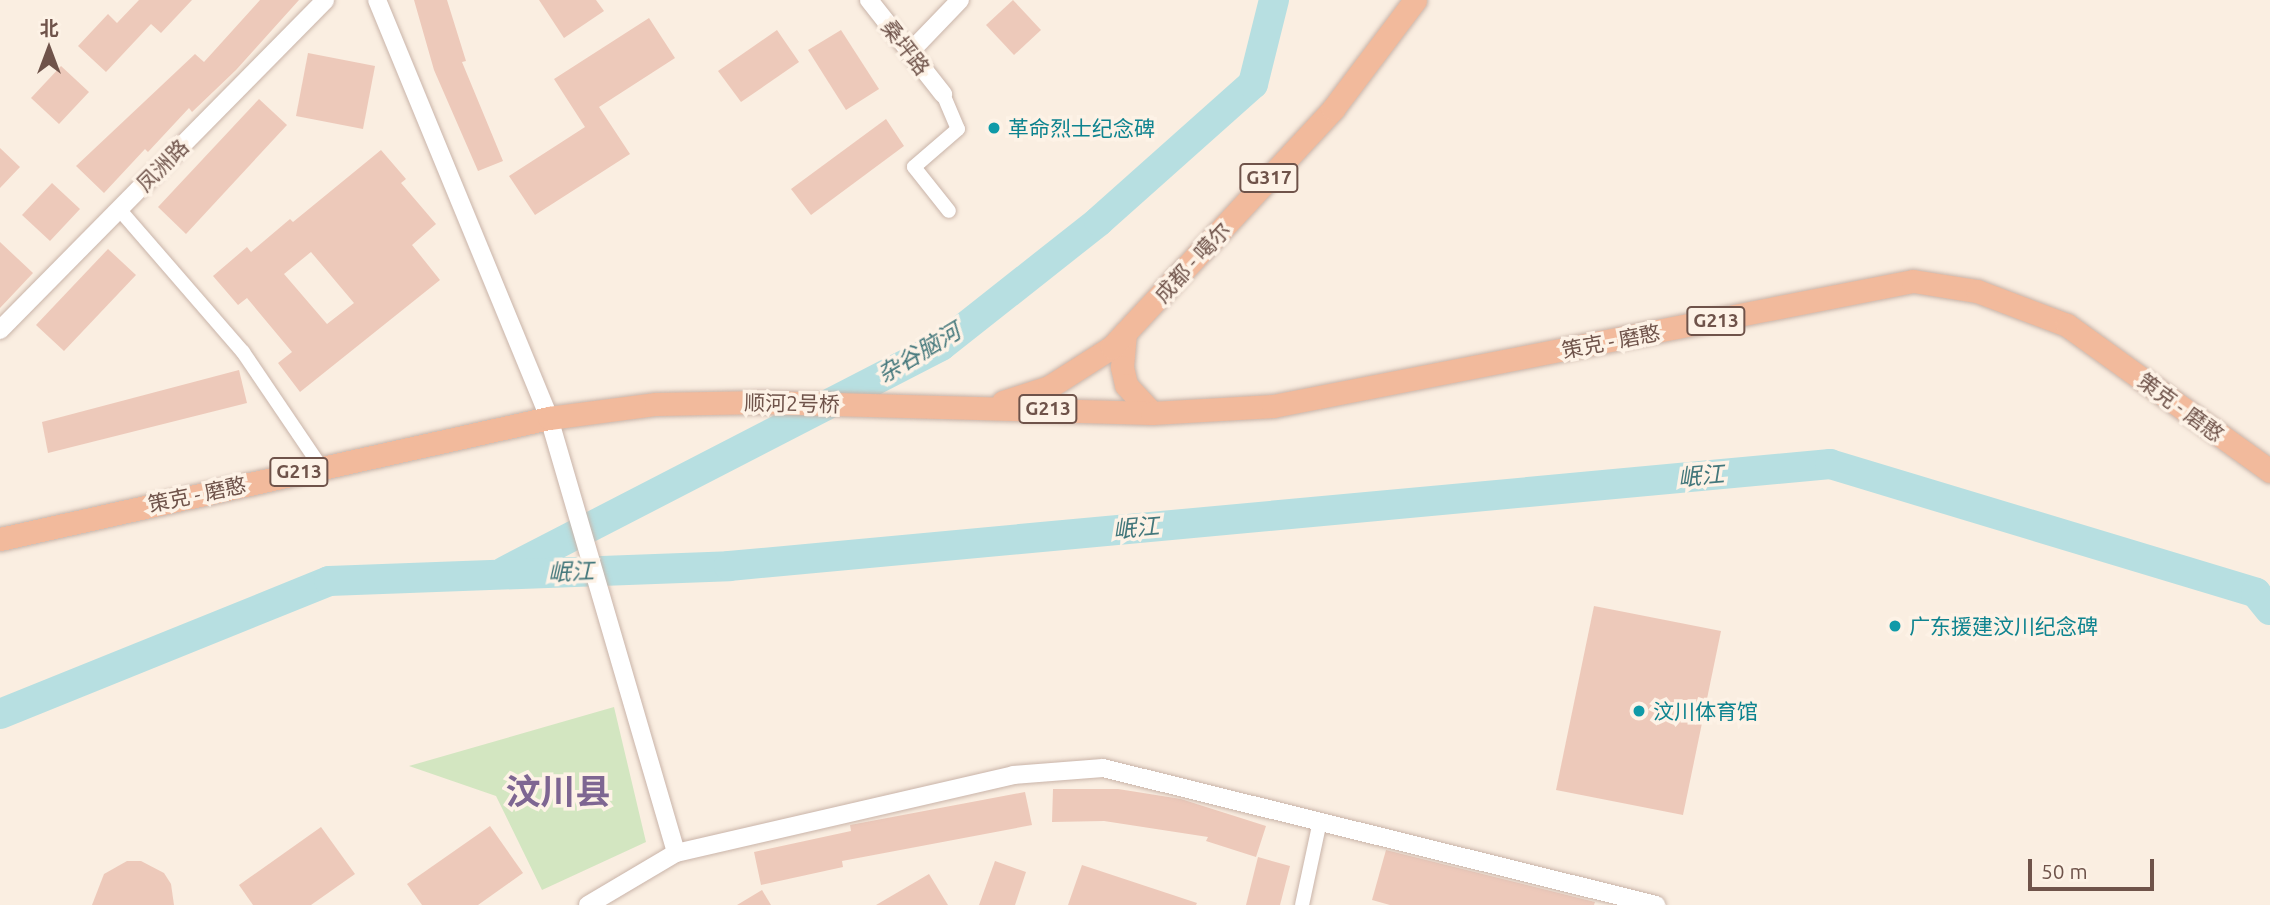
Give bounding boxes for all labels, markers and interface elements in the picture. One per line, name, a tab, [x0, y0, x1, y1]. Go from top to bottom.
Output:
north arrow	[14, 14, 84, 84]
street label: 桑坪路	[877, 14, 935, 80]
text: 北	[39, 17, 59, 39]
place label: 革命烈士纪念碑	[1008, 115, 1155, 141]
marker: 革命烈士纪念碑	[986, 120, 1002, 136]
street label: 凤洲路	[131, 134, 193, 196]
road number: G317	[1239, 162, 1299, 194]
street label: 成都 - 噶尔	[1149, 217, 1235, 307]
road number: G213	[1686, 306, 1746, 336]
water label: 杂谷脑河	[872, 317, 966, 389]
street label: 策克 - 磨憨	[1560, 319, 1662, 363]
street label: 策克 - 磨憨	[2133, 368, 2229, 446]
street label: 顺河2号桥	[744, 390, 840, 416]
road number: G213	[1018, 394, 1078, 424]
road number: G213	[269, 457, 329, 488]
water label: 岷江	[1677, 460, 1725, 492]
street label: 策克 - 磨憨	[146, 471, 248, 517]
water label: 岷江	[1112, 512, 1160, 544]
water label: 岷江	[548, 557, 594, 587]
place label: 广东援建汶川纪念碑	[1909, 613, 2098, 639]
marker: 广东援建汶川纪念碑	[1887, 618, 1903, 634]
place label: 汶川体育馆	[1653, 698, 1758, 724]
marker: 汶川体育馆	[1631, 703, 1647, 719]
district label: 汶川县	[506, 770, 610, 812]
scale bar	[2032, 846, 2158, 890]
text: 50 m	[2041, 859, 2088, 883]

